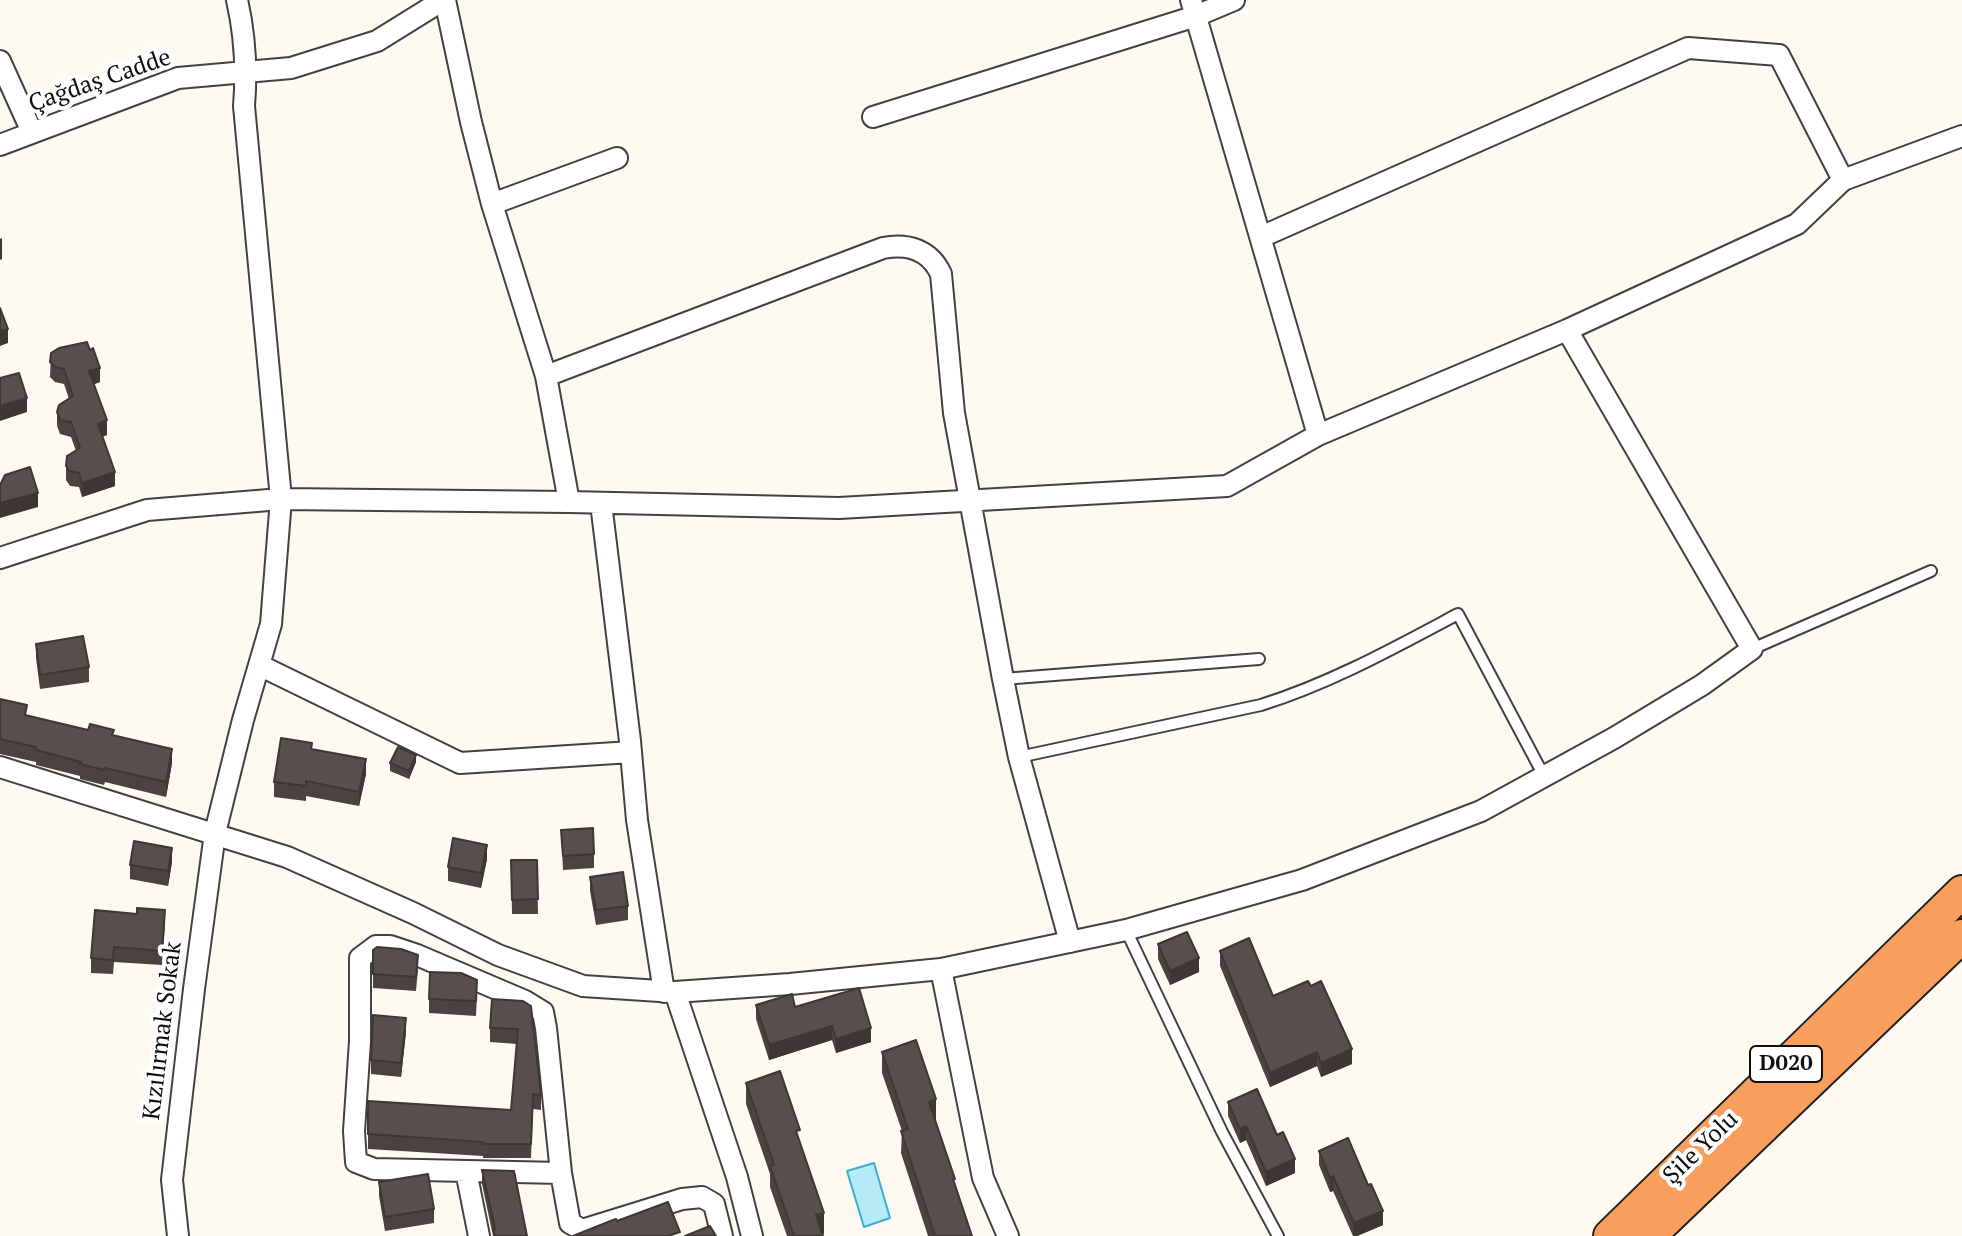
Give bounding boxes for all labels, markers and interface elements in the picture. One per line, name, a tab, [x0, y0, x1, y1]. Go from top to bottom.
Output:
street label: Çağdaş Cadde	[25, 43, 175, 119]
street label: Kızılırmak Sokak	[138, 940, 188, 1122]
road number: D020	[1750, 1046, 1822, 1082]
street label: Şile Yolu	[1658, 1105, 1744, 1191]

